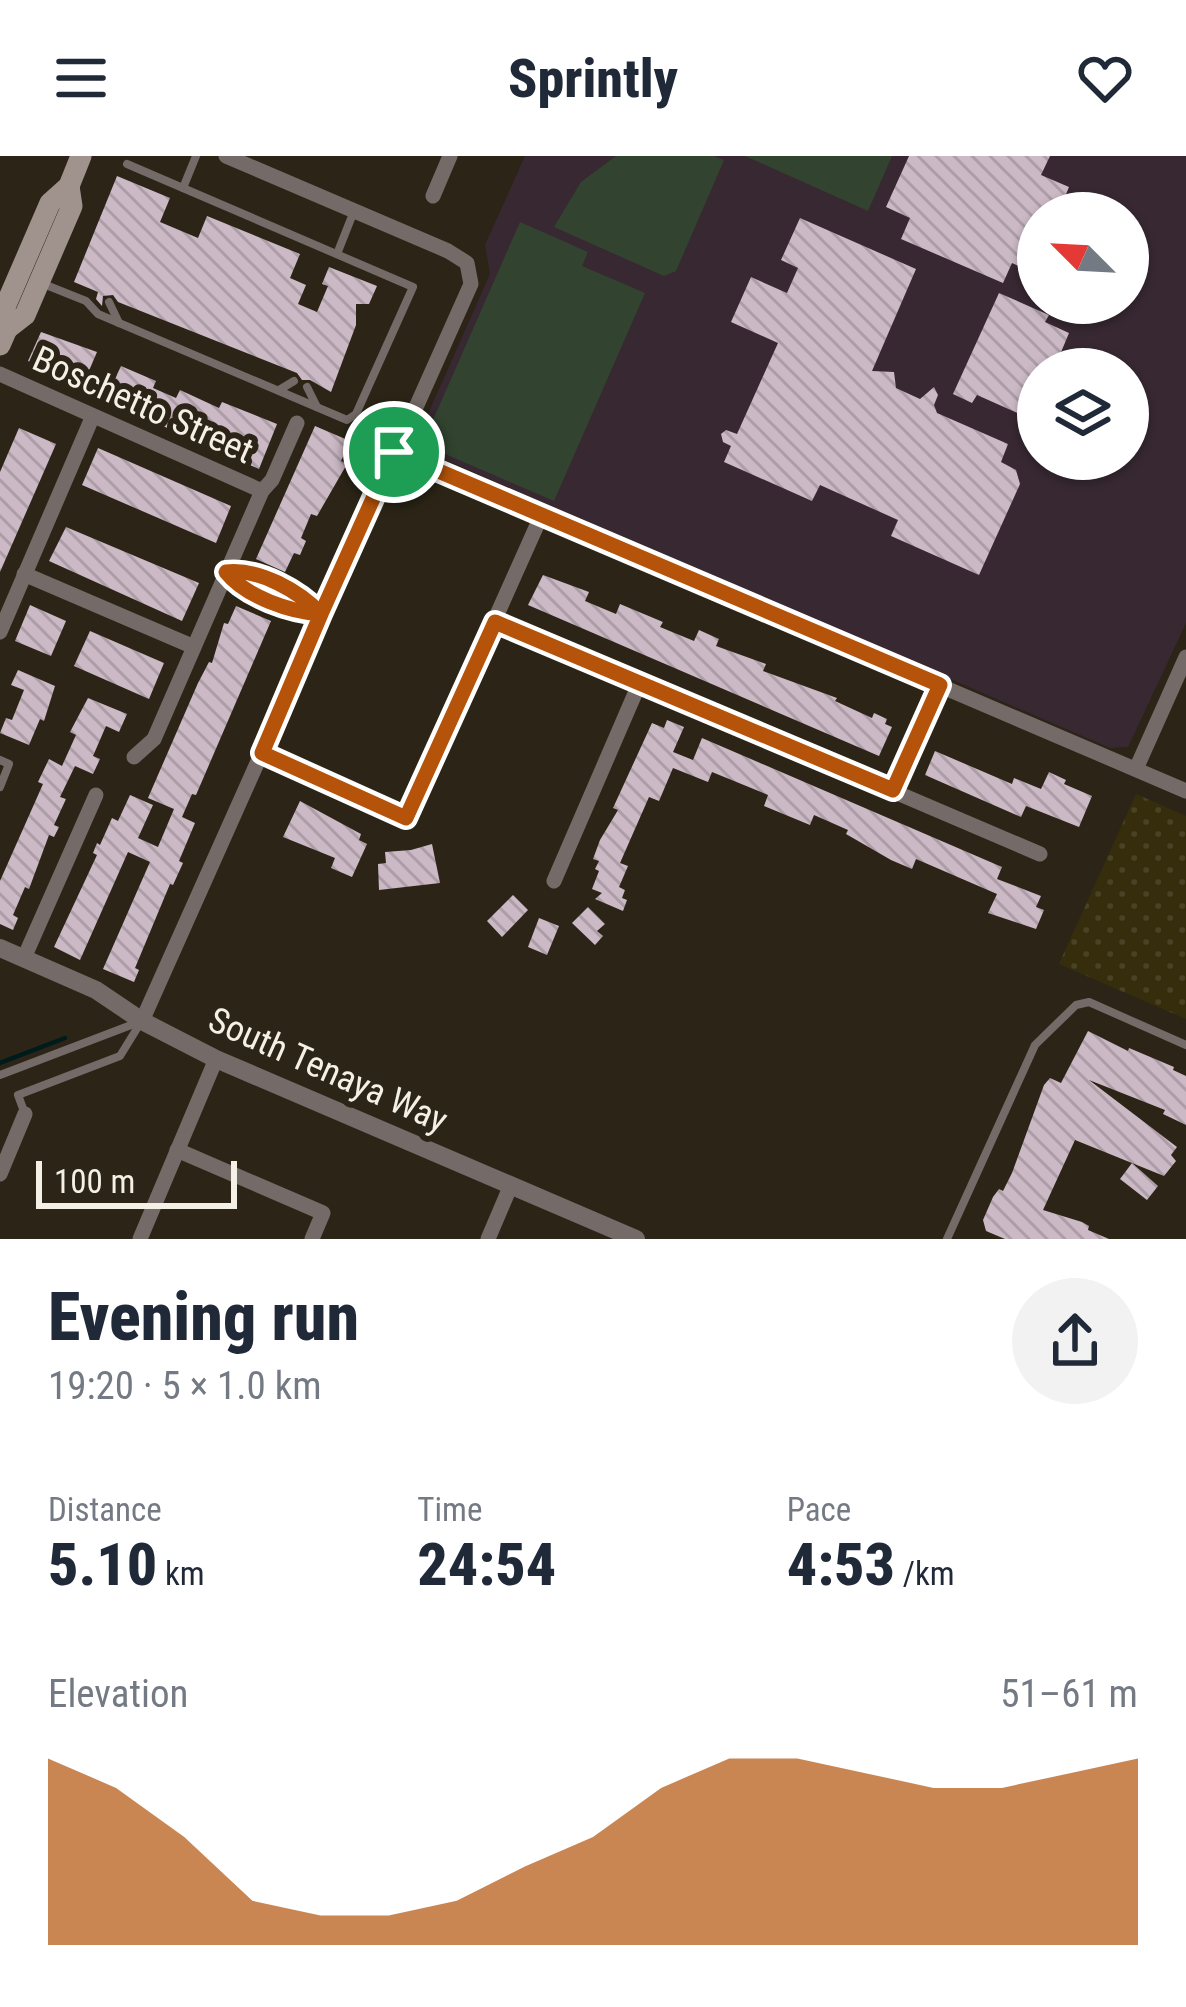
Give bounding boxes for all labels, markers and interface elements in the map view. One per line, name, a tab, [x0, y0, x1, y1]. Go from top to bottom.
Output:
icon: menu	[48, 45, 114, 111]
icon: heart	[1072, 45, 1138, 111]
text: Sprintly	[508, 47, 678, 110]
north arrow	[1017, 192, 1149, 324]
map controls	[1017, 192, 1149, 480]
street label: Boschetto Street	[26, 338, 260, 472]
button: layers	[1017, 348, 1149, 480]
pin	[343, 401, 445, 503]
icon: arrive	[361, 419, 427, 485]
street label: South Tenaya Way	[202, 999, 454, 1141]
scale bar	[36, 1155, 237, 1208]
text: 100 m	[54, 1162, 135, 1201]
button: share	[1012, 1278, 1138, 1404]
text: Evening run	[48, 1279, 359, 1356]
text: 19:20 · 5 × 1.0 km	[48, 1363, 322, 1409]
text: Distance	[48, 1490, 162, 1529]
text: Time	[417, 1490, 482, 1529]
text: Pace	[787, 1490, 851, 1529]
text: 5.10	[48, 1529, 157, 1600]
text: 24:54	[417, 1529, 556, 1600]
text: 4:53	[787, 1529, 895, 1600]
text: km	[157, 1554, 205, 1593]
text: /km	[895, 1554, 955, 1593]
text: Elevation	[48, 1671, 188, 1717]
text: 51–61 m	[1000, 1671, 1138, 1717]

